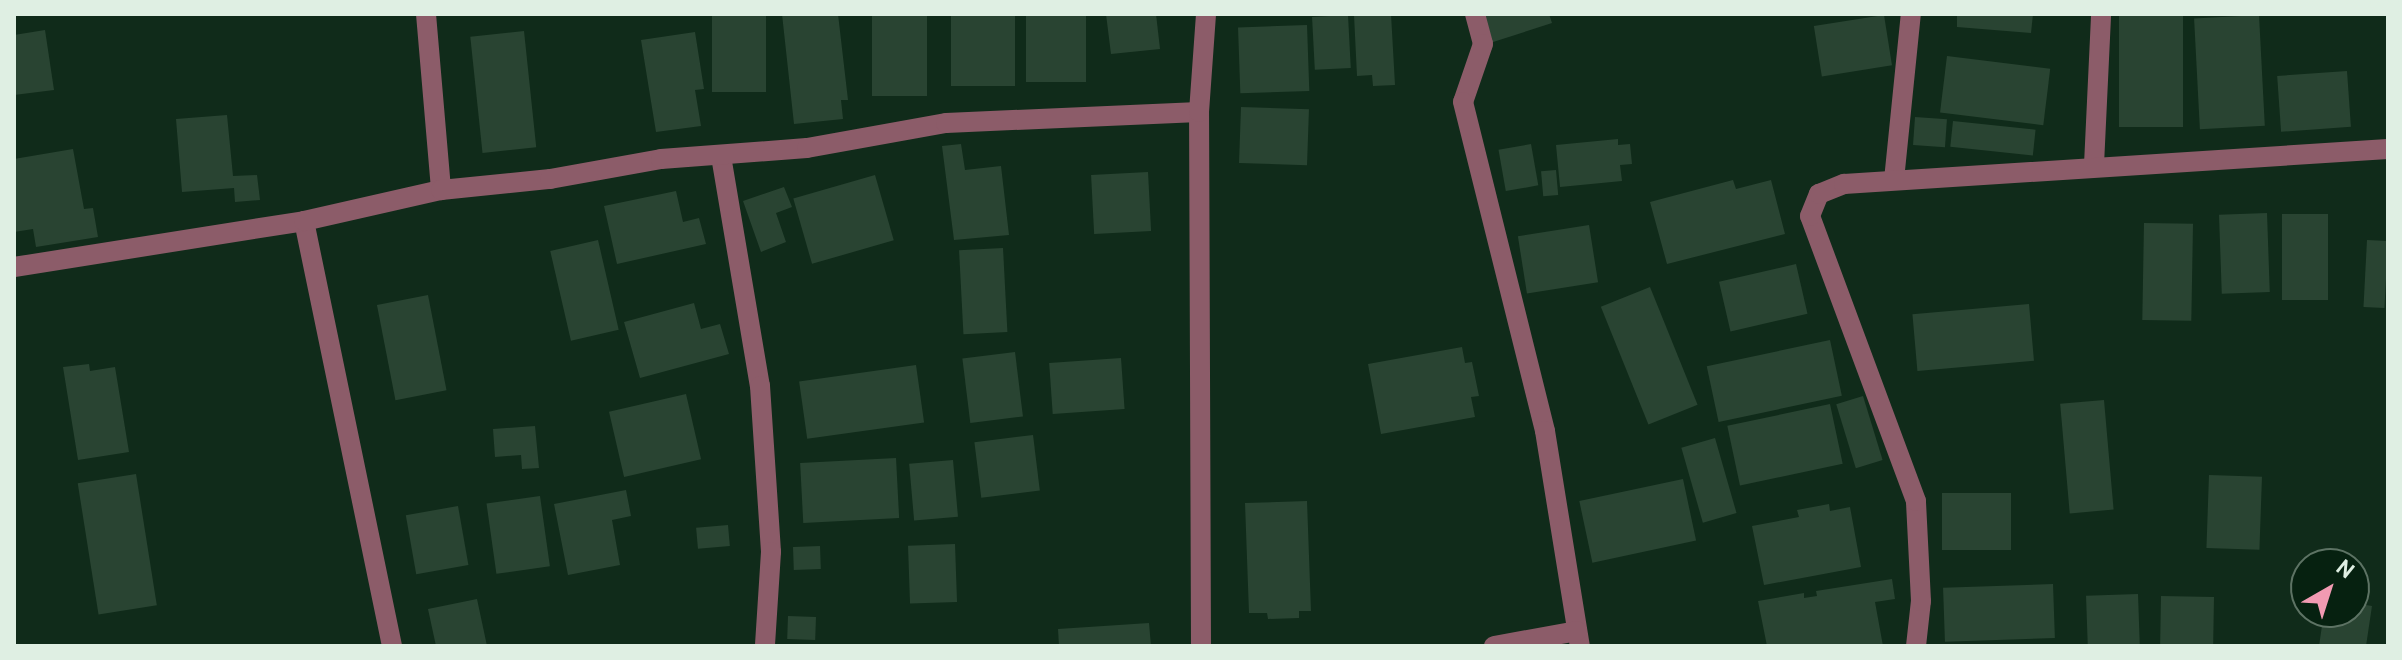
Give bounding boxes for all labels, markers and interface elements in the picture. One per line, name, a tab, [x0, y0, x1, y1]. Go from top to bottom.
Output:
north arrow	[2290, 548, 2370, 628]
text: N	[2330, 555, 2359, 586]

